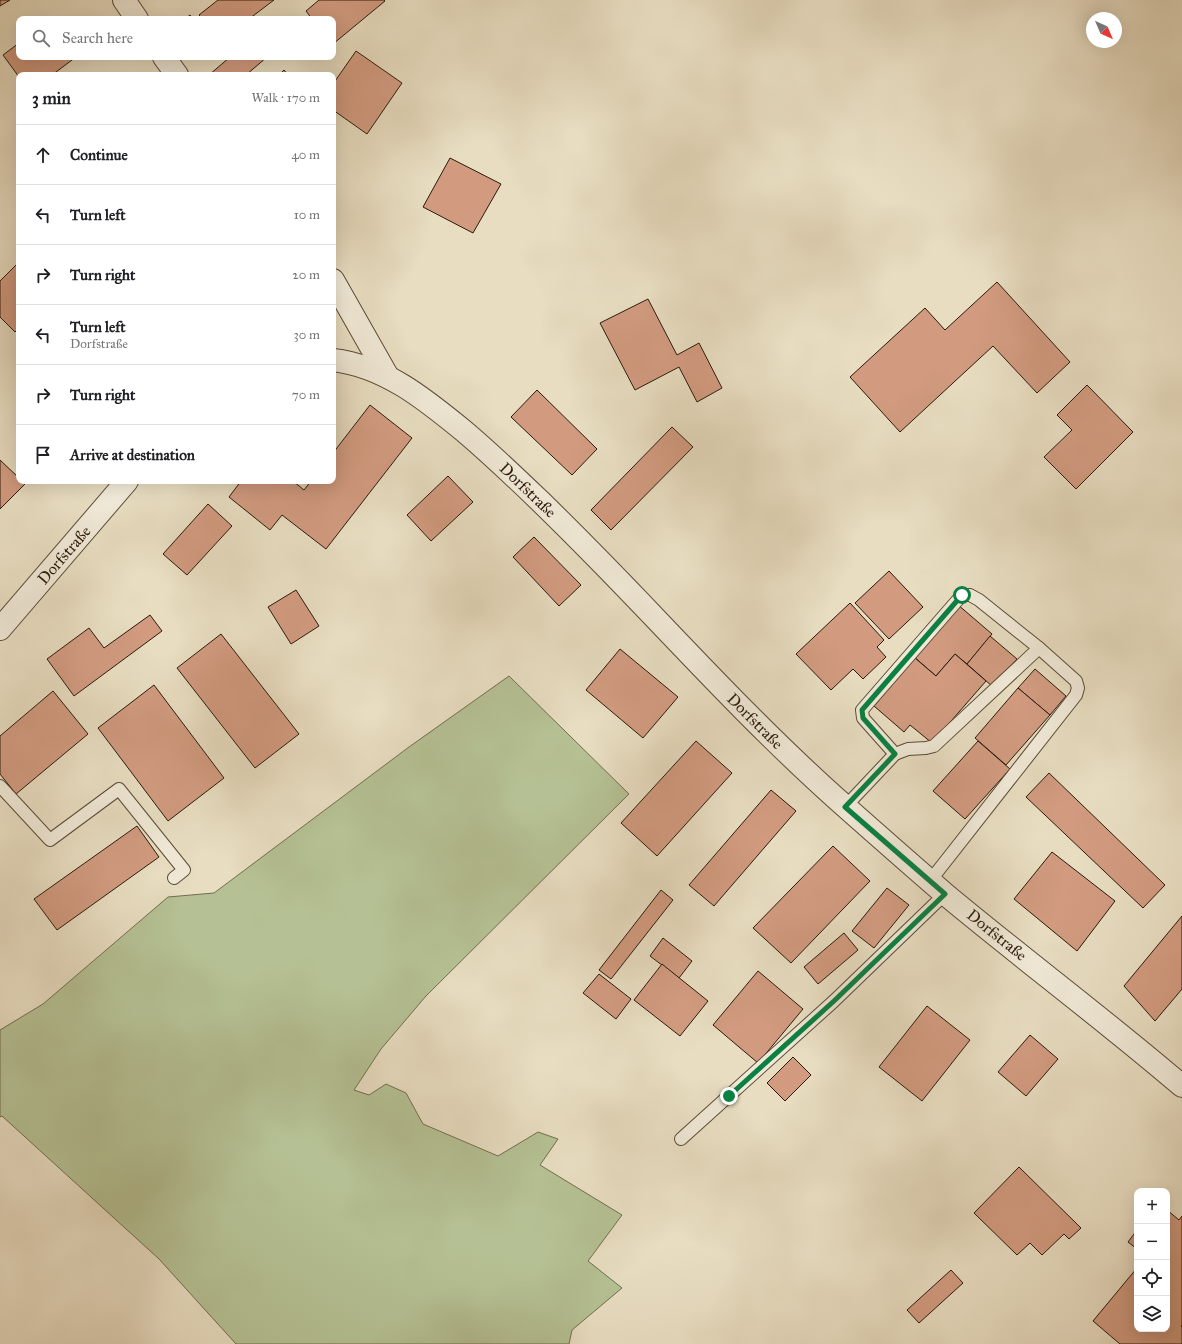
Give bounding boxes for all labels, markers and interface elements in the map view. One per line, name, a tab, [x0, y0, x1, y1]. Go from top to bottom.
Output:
north arrow	[1086, 12, 1122, 48]
search box	[16, 16, 336, 60]
icon: search	[30, 27, 52, 49]
text: Search here	[62, 29, 133, 47]
text: 3 min	[32, 88, 71, 109]
text: Walk · 170 m	[251, 90, 320, 106]
icon: ahead	[32, 144, 54, 166]
text: Continue	[70, 146, 128, 164]
text: 40 m	[291, 147, 320, 163]
icon: left	[32, 204, 54, 226]
text: Turn left	[70, 206, 126, 224]
text: 10 m	[294, 207, 320, 223]
icon: right	[32, 264, 54, 286]
text: Turn right	[70, 266, 135, 284]
text: 20 m	[292, 267, 320, 283]
text: Turn left	[70, 318, 126, 336]
icon: left	[32, 324, 54, 346]
text: 30 m	[294, 327, 320, 343]
text: Dorfstraße	[70, 336, 128, 352]
icon: right	[32, 384, 54, 406]
text: Turn right	[70, 386, 135, 404]
text: 70 m	[292, 387, 320, 403]
icon: arrive	[32, 444, 54, 466]
text: Arrive at destination	[70, 446, 195, 464]
street label: Dorfstraße	[496, 458, 561, 522]
street label: Dorfstraße	[33, 522, 95, 588]
route start	[953, 586, 971, 604]
street label: Dorfstraße	[723, 689, 787, 753]
street label: Dorfstraße	[963, 905, 1031, 965]
route end	[720, 1087, 738, 1105]
map controls	[1134, 1188, 1170, 1332]
button: +	[1134, 1188, 1170, 1224]
button: −	[1134, 1224, 1170, 1260]
button: locate	[1134, 1260, 1170, 1296]
button: layers	[1134, 1296, 1170, 1332]

